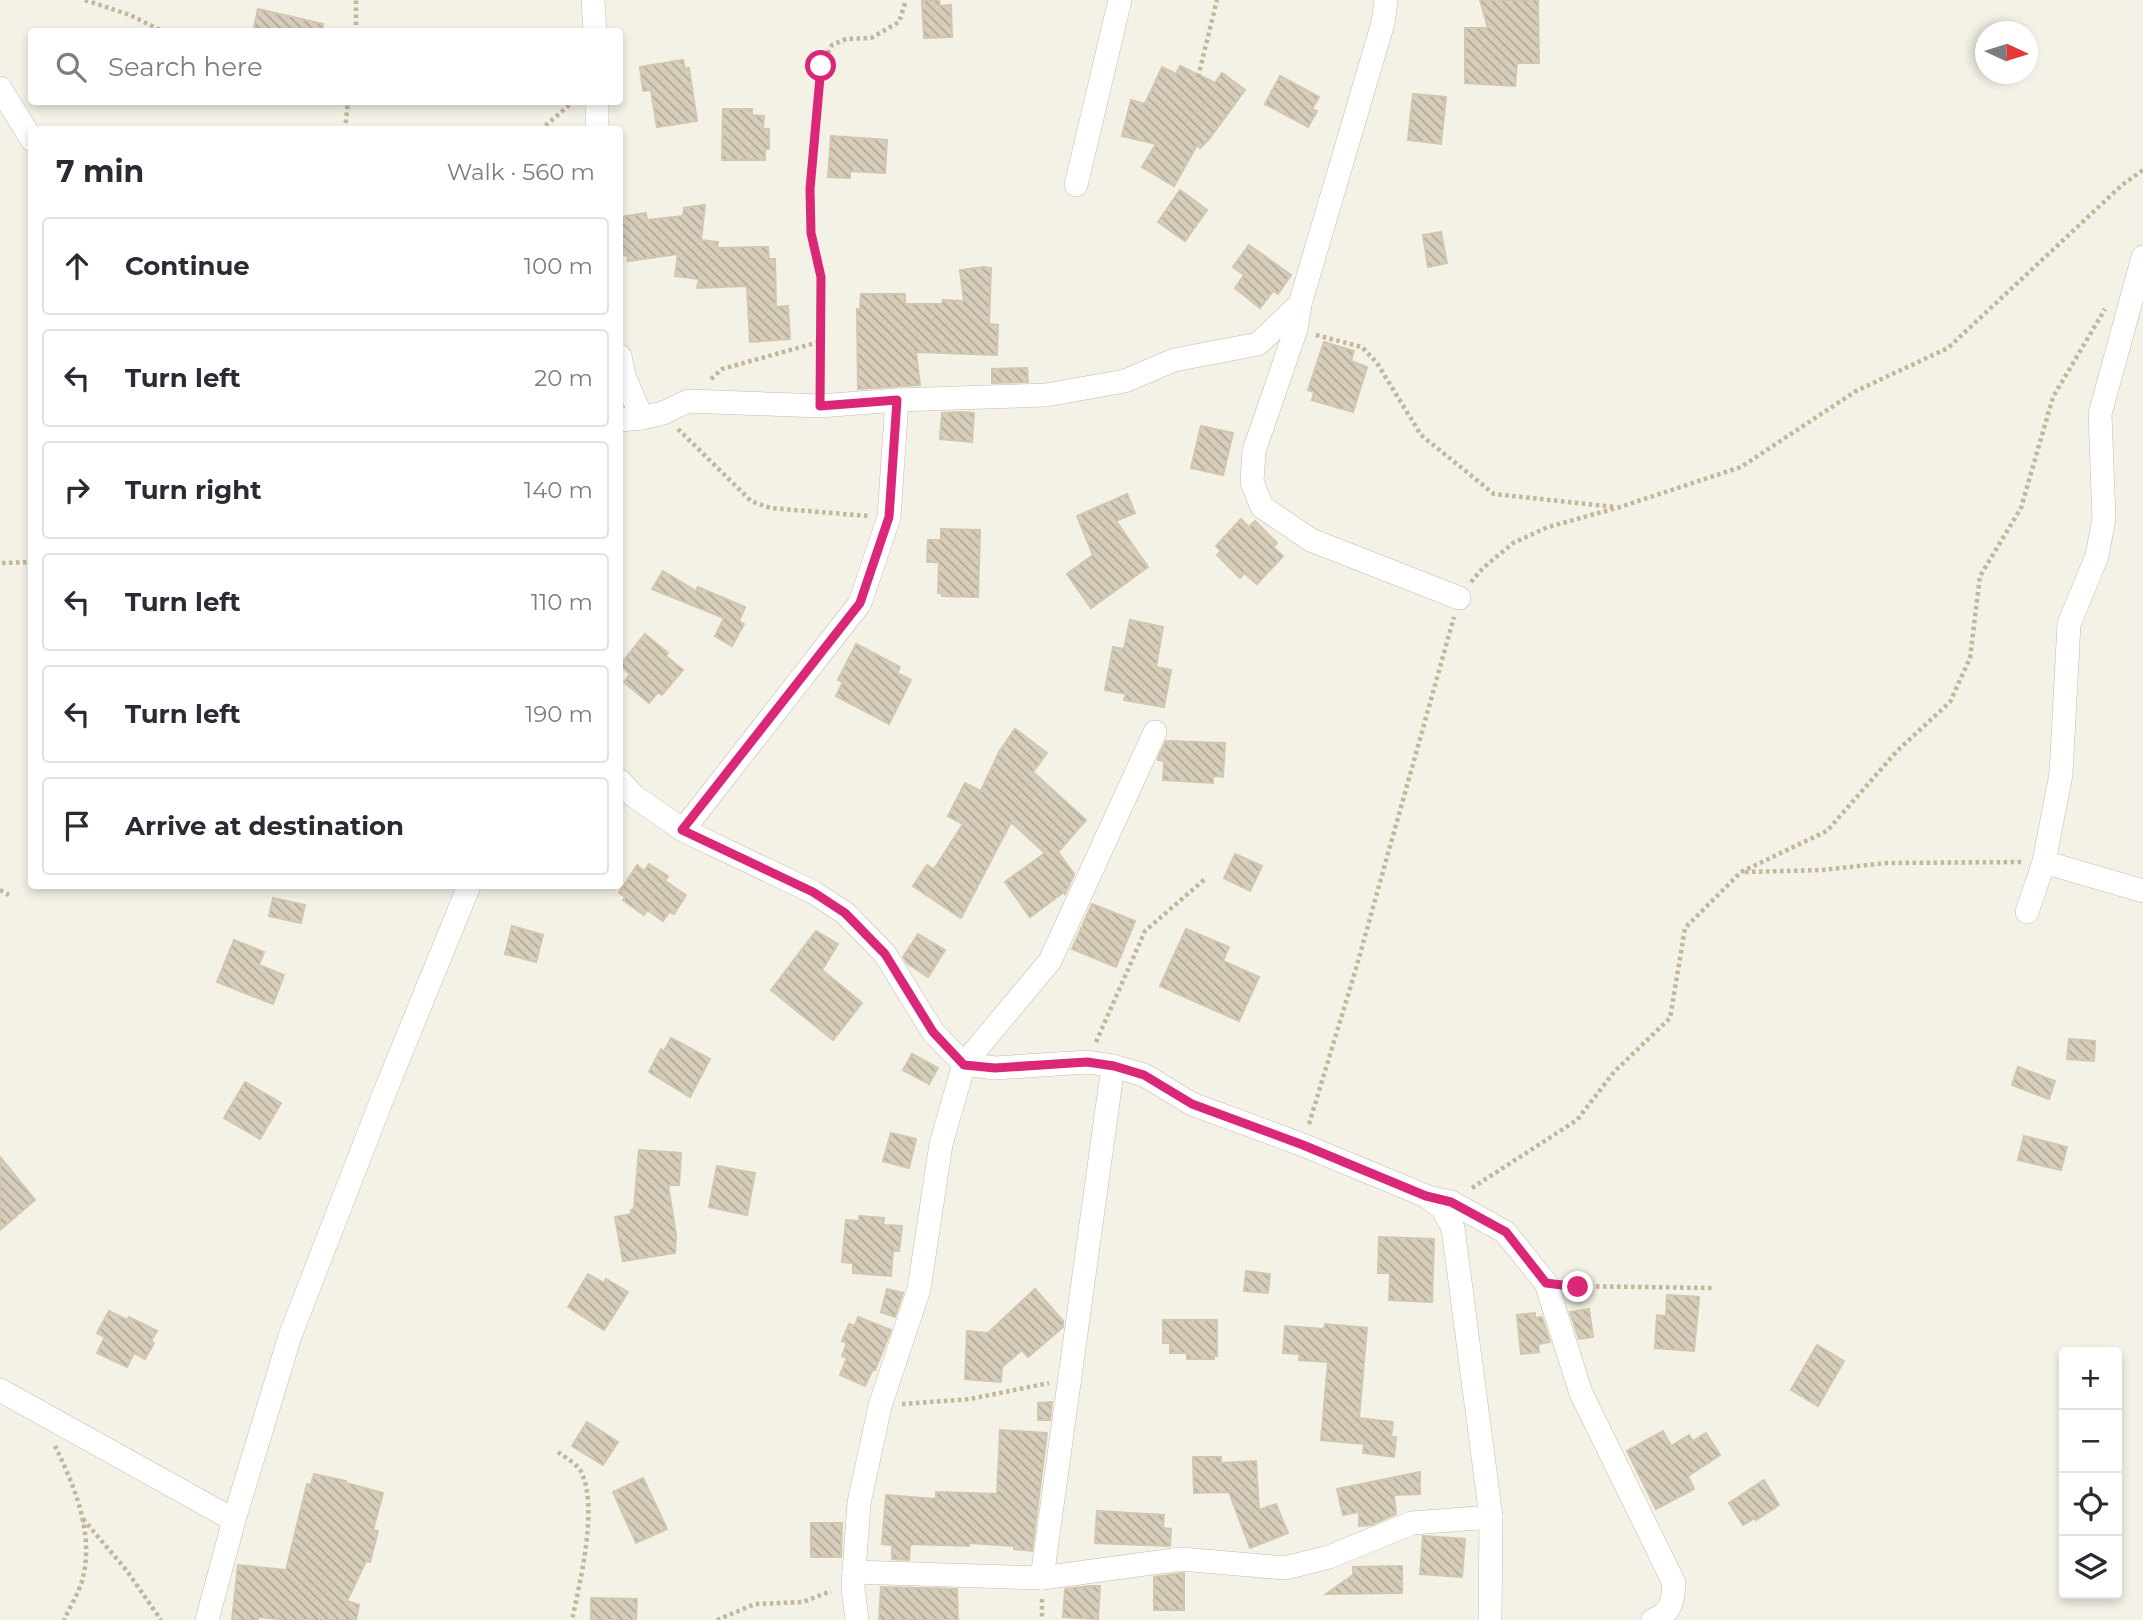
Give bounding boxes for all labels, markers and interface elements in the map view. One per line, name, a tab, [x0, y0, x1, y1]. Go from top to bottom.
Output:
north arrow	[1975, 21, 2038, 84]
search box	[28, 28, 623, 105]
icon: search	[52, 48, 90, 86]
route start	[805, 50, 836, 81]
text: Search here	[108, 51, 263, 83]
text: 7 min	[56, 153, 144, 190]
text: Walk · 560 m	[447, 158, 595, 186]
icon: ahead	[58, 247, 96, 285]
text: Continue	[125, 250, 250, 282]
text: 100 m	[524, 252, 593, 280]
icon: left	[58, 359, 96, 397]
text: Turn left	[125, 362, 241, 394]
text: 20 m	[534, 364, 593, 392]
icon: right	[58, 471, 96, 509]
text: Turn right	[125, 474, 261, 506]
text: 140 m	[524, 476, 593, 504]
icon: left	[58, 583, 96, 621]
text: Turn left	[125, 586, 241, 618]
text: 110 m	[531, 588, 593, 616]
icon: left	[58, 695, 96, 733]
text: Turn left	[125, 698, 241, 730]
text: 190 m	[525, 700, 593, 728]
icon: arrive	[58, 807, 96, 845]
text: Arrive at destination	[125, 810, 404, 842]
route end	[1562, 1271, 1593, 1302]
map controls	[2059, 1347, 2122, 1599]
button: +	[2059, 1347, 2122, 1410]
button: −	[2059, 1410, 2122, 1473]
button: locate	[2059, 1473, 2122, 1536]
button: layers	[2059, 1536, 2122, 1599]

